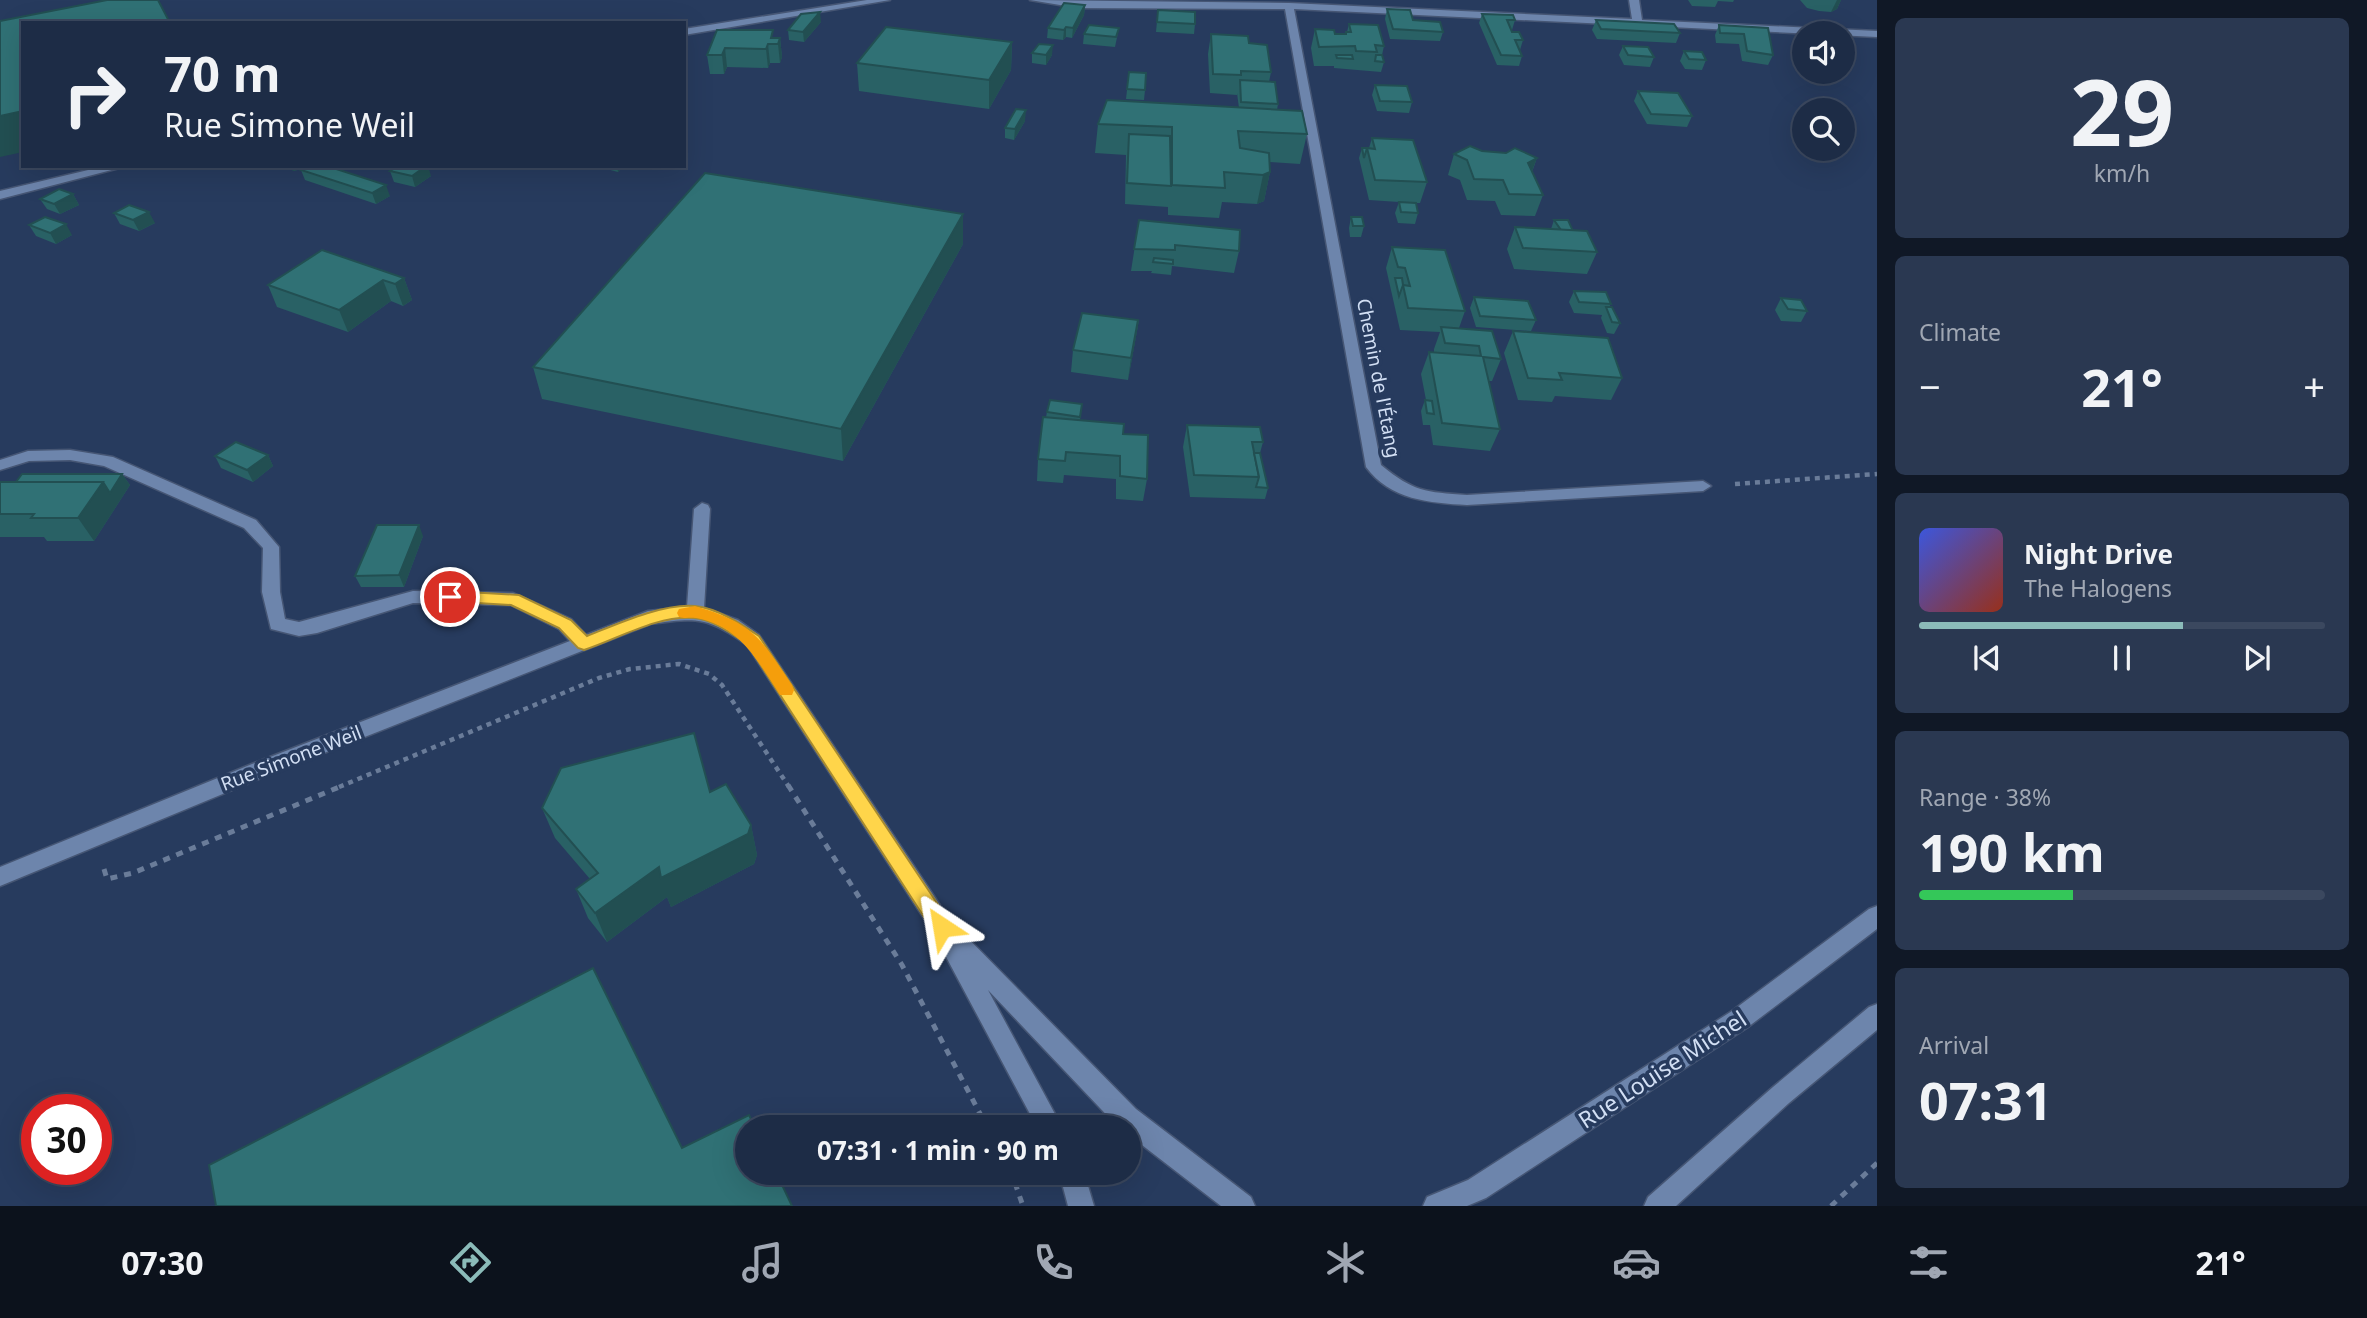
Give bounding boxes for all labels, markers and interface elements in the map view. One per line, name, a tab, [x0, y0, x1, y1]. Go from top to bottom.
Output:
map controls	[1792, 21, 1855, 161]
button: sound	[1792, 21, 1855, 84]
text: 70 m	[164, 40, 281, 106]
icon: right	[49, 49, 140, 140]
text: 29	[2070, 49, 2174, 173]
button: search	[1792, 98, 1855, 161]
text: Rue Simone Weil	[164, 103, 415, 146]
text: km/h	[2094, 157, 2150, 189]
street label: Chemin de l'Étang	[1351, 296, 1407, 460]
text: Climate	[1919, 316, 2001, 348]
text: 21°	[2081, 351, 2163, 422]
text: −	[1919, 360, 1941, 412]
text: +	[2303, 360, 2325, 412]
text: Night Drive	[2024, 536, 2173, 572]
pin	[420, 567, 480, 627]
text: The Halogens	[2024, 572, 2172, 604]
icon: arrive	[431, 578, 469, 616]
icon: previous	[1968, 639, 2006, 677]
icon: pause	[2103, 639, 2141, 677]
icon: next	[2238, 639, 2276, 677]
street label: Rue Simone Weil	[217, 719, 365, 797]
text: Range · 38%	[1919, 781, 2051, 813]
text: 190 km	[1919, 816, 2105, 887]
position arrow	[905, 890, 979, 964]
street label: Rue Louise Michel	[1572, 1003, 1752, 1135]
text: Arrival	[1919, 1029, 1989, 1061]
text: 07:31	[1919, 1064, 2053, 1135]
speed limit sign: 30	[21, 1094, 112, 1185]
text: 07:31 · 1 min · 90 m	[817, 1132, 1059, 1168]
icon: directions	[446, 1238, 495, 1287]
icon: music	[738, 1238, 787, 1287]
icon: phone	[1029, 1238, 1078, 1287]
icon: climate	[1321, 1238, 1370, 1287]
icon: car	[1612, 1238, 1661, 1287]
icon: filters	[1904, 1238, 1953, 1287]
text: 07:30	[121, 1241, 204, 1284]
text: 21°	[2195, 1241, 2246, 1284]

